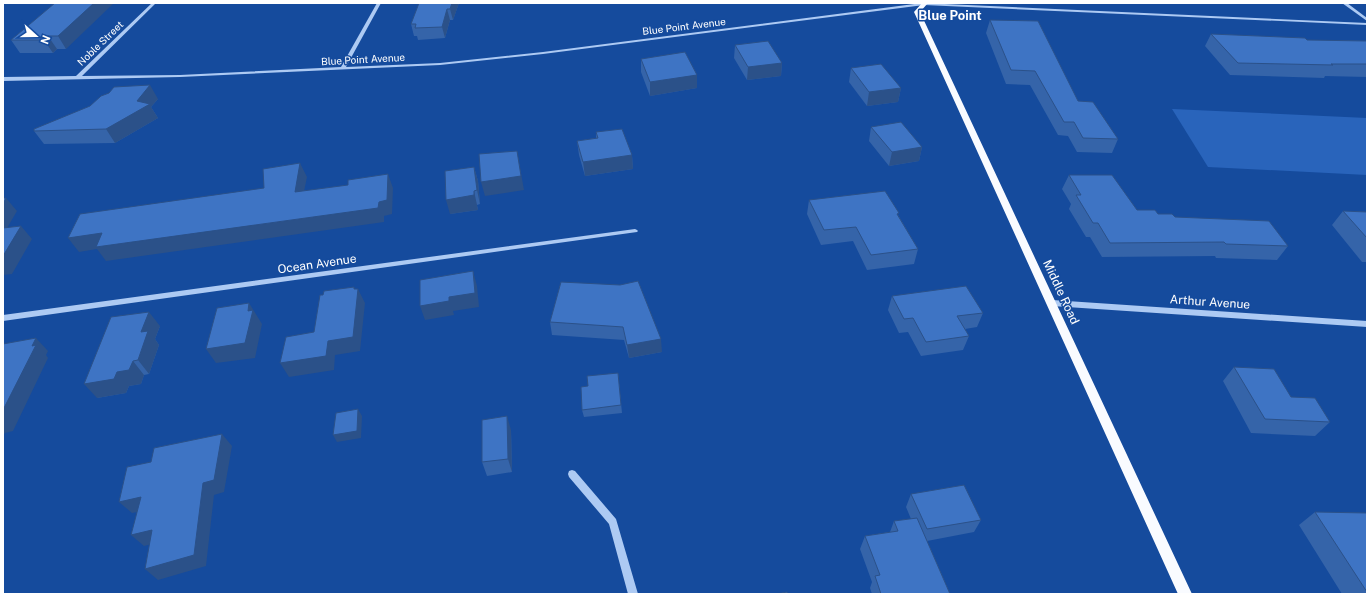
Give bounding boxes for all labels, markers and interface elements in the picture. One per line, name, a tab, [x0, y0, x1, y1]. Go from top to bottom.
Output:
district label: Blue Point	[918, 8, 982, 23]
street label: Blue Point Avenue	[642, 15, 727, 37]
north arrow	[16, 16, 56, 56]
street label: Noble Street	[75, 18, 126, 68]
text: N	[38, 33, 52, 46]
street label: Blue Point Avenue	[321, 51, 406, 67]
street label: Ocean Avenue	[277, 252, 358, 276]
street label: Middle Road	[1040, 258, 1082, 326]
street label: Arthur Avenue	[1169, 292, 1251, 312]

